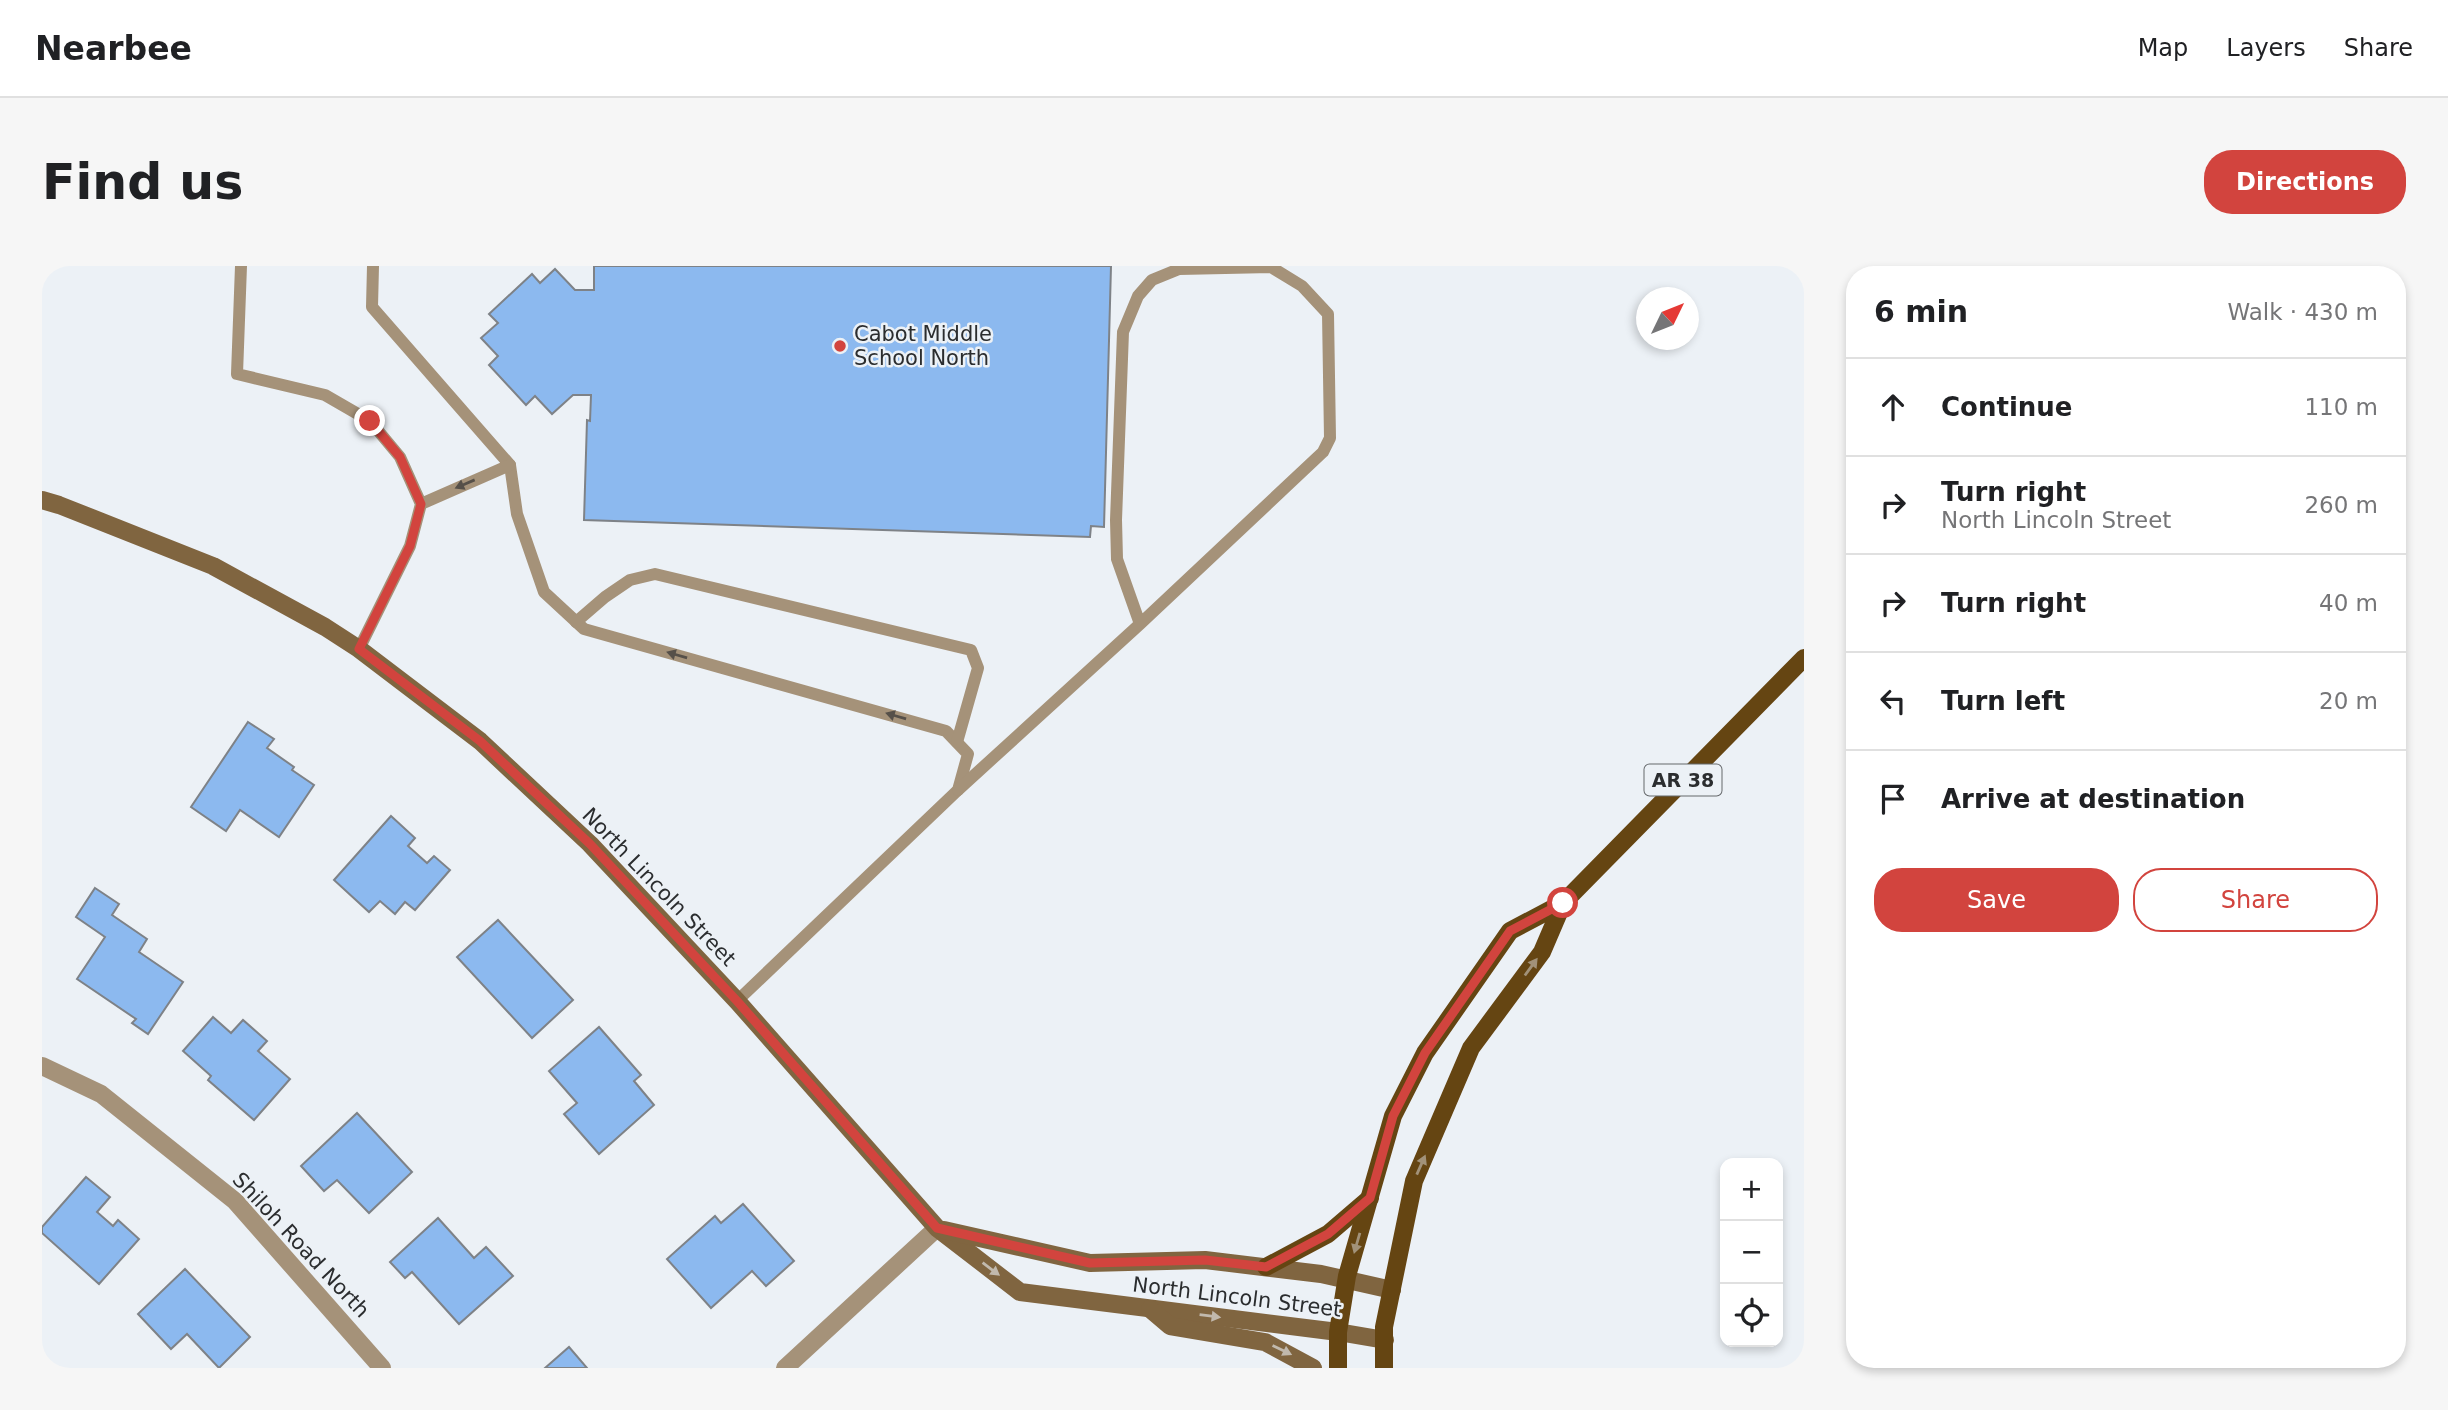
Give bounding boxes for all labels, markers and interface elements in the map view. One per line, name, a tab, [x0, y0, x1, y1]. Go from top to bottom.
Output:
text: Nearbee	[35, 29, 192, 68]
text: Map	[2138, 34, 2188, 62]
text: Layers	[2226, 34, 2306, 62]
text: Share	[2344, 34, 2413, 62]
button: Directions	[2204, 150, 2406, 214]
text: Find us	[42, 154, 243, 211]
north arrow	[1636, 287, 1699, 350]
text: 6 min	[1874, 294, 1968, 329]
text: Walk · 430 m	[2227, 299, 2378, 325]
place label: Cabot Middle School North	[854, 322, 992, 370]
marker: Cabot Middle School North	[832, 338, 848, 354]
icon: ahead	[1874, 388, 1912, 426]
text: Continue	[1941, 392, 2072, 422]
text: 110 m	[2304, 394, 2378, 420]
route end	[354, 405, 385, 436]
text: Turn right	[1941, 477, 2086, 507]
one-way arrow	[455, 479, 476, 490]
icon: right	[1874, 486, 1912, 524]
text: 260 m	[2304, 492, 2378, 518]
text: North Lincoln Street	[1941, 507, 2171, 533]
icon: right	[1874, 584, 1912, 622]
text: Turn right	[1941, 588, 2086, 618]
text: 40 m	[2319, 590, 2378, 616]
one-way arrow	[666, 649, 687, 659]
icon: left	[1874, 682, 1912, 720]
text: Turn left	[1941, 686, 2065, 716]
text: 20 m	[2319, 688, 2378, 714]
one-way arrow	[885, 711, 906, 721]
road number: AR 38	[1644, 765, 1722, 796]
icon: arrive	[1874, 780, 1912, 818]
text: Arrive at destination	[1941, 784, 2245, 814]
street label: North Lincoln Street	[577, 803, 741, 971]
button: Save	[1874, 868, 2119, 932]
button: Share	[2133, 868, 2378, 932]
route start	[1547, 887, 1578, 918]
one-way arrow	[1523, 958, 1537, 976]
one-way arrow	[1415, 1155, 1427, 1175]
map controls	[1720, 1158, 1783, 1347]
button: +	[1720, 1158, 1783, 1221]
street label: Shiloh Road North	[228, 1168, 374, 1322]
button: −	[1720, 1221, 1783, 1284]
one-way arrow	[1351, 1232, 1362, 1254]
one-way arrow	[982, 1262, 1000, 1276]
street label: North Lincoln Street	[1131, 1272, 1343, 1322]
button: locate	[1720, 1284, 1783, 1347]
one-way arrow	[1199, 1311, 1221, 1322]
one-way arrow	[1272, 1345, 1292, 1356]

